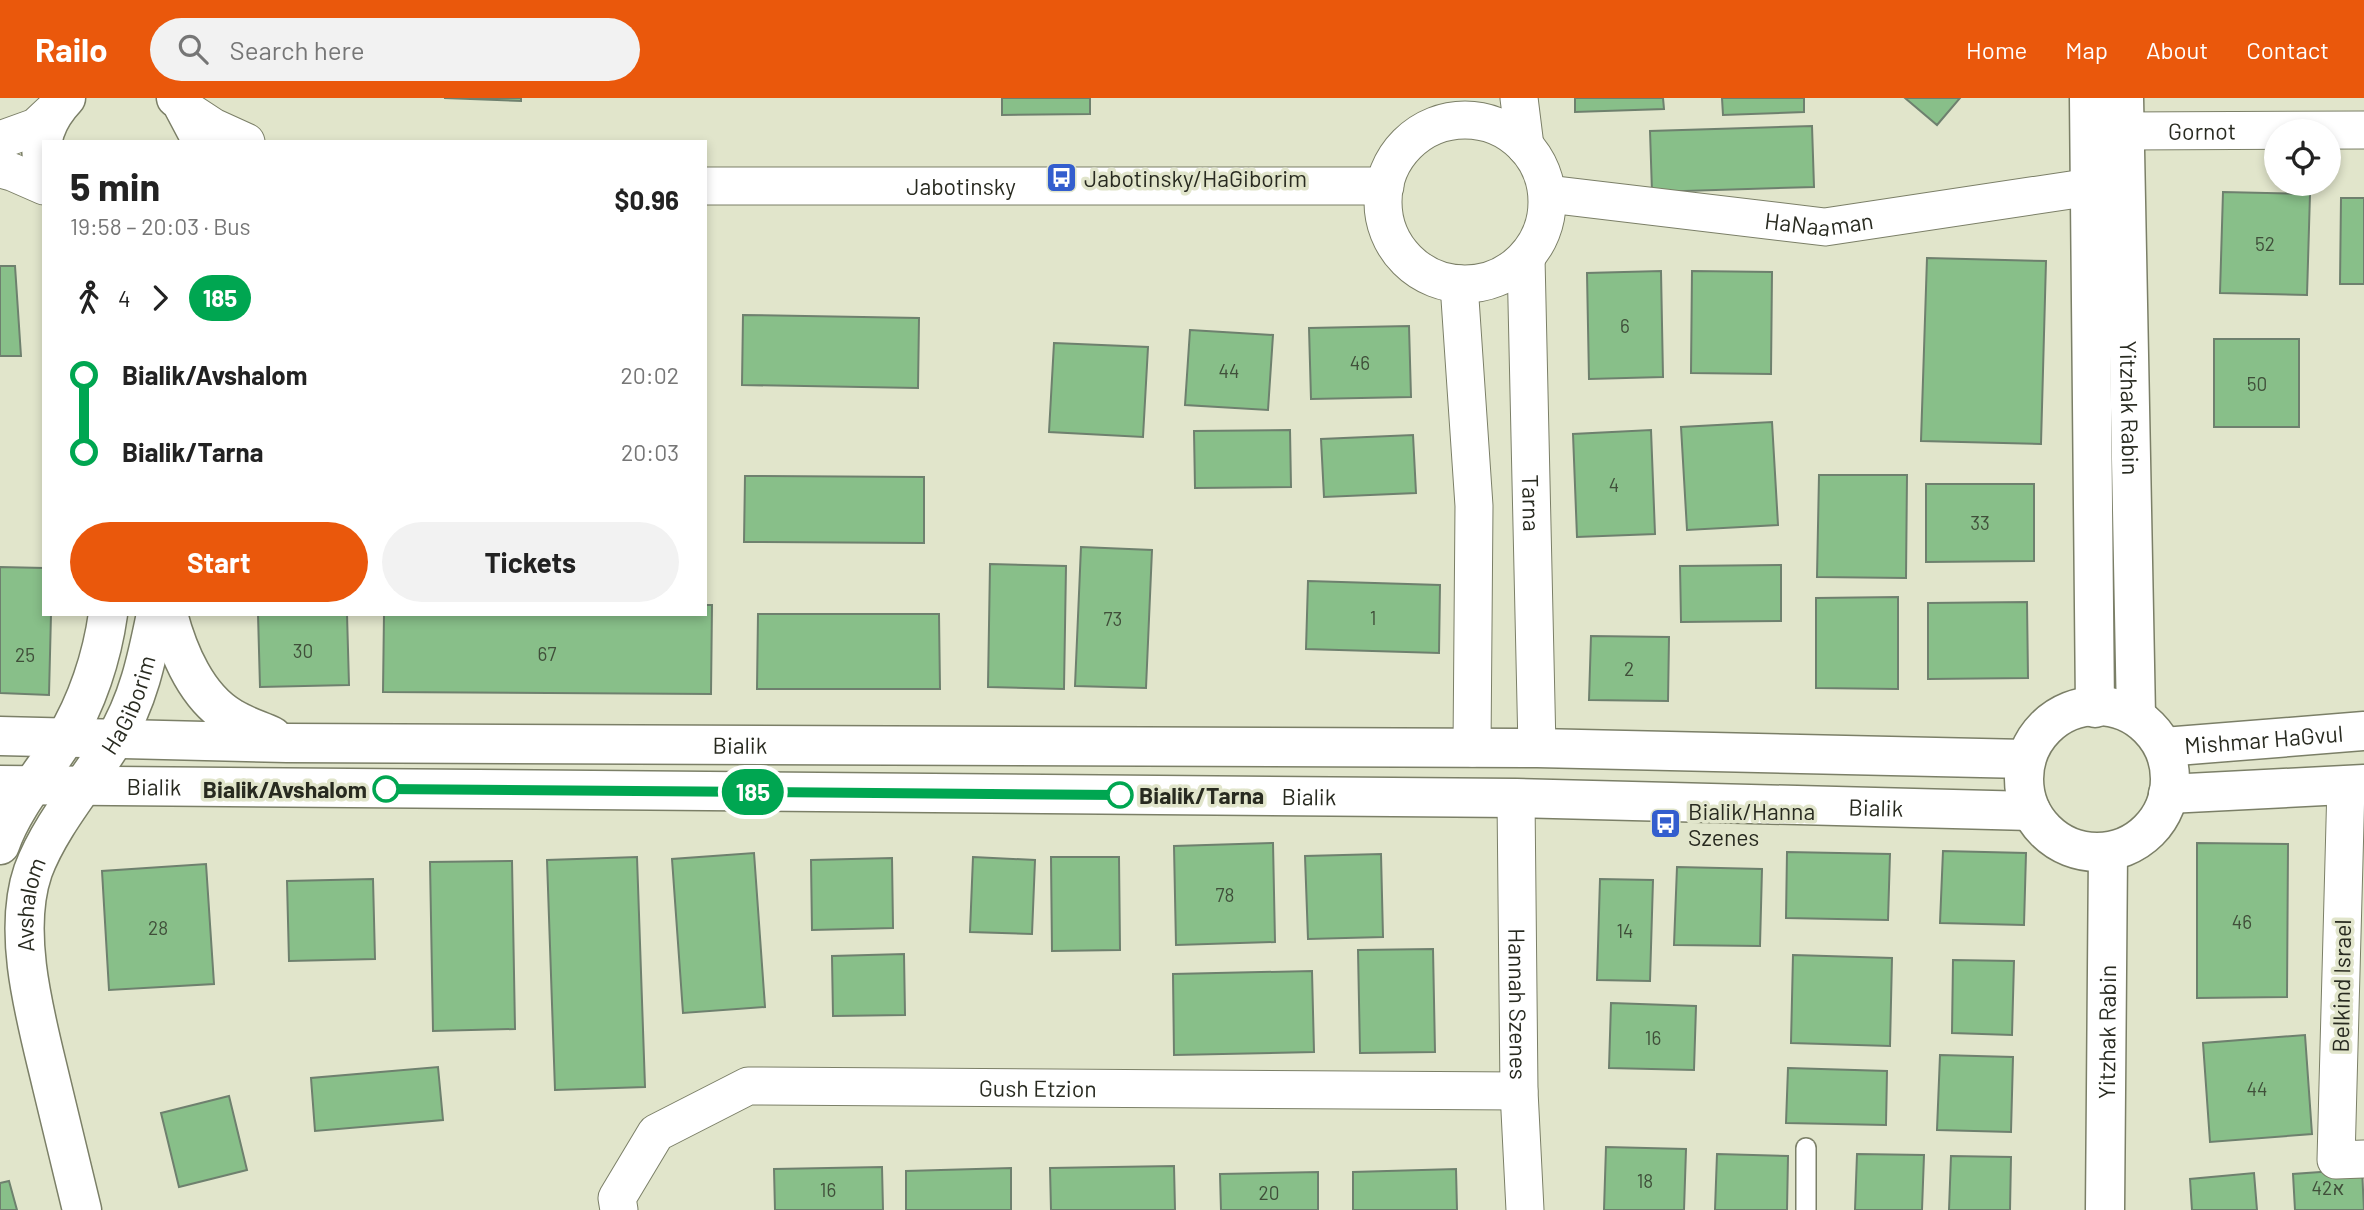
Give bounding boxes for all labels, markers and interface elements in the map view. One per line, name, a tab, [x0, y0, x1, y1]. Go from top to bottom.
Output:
search box	[150, 18, 640, 81]
text: Railo	[35, 29, 108, 69]
icon: search	[174, 30, 212, 68]
text: Search here	[230, 34, 365, 65]
text: Home	[1966, 35, 2027, 64]
text: Map	[2065, 35, 2108, 64]
text: About	[2146, 35, 2208, 64]
text: Contact	[2246, 35, 2329, 64]
street label: Gornot	[2168, 117, 2236, 145]
map controls	[2264, 119, 2341, 196]
button: locate	[2264, 119, 2341, 196]
bus stop icon: Jabotinsky/HaGiborim	[1044, 161, 1078, 195]
text: 5 min	[70, 163, 160, 209]
place label: Jabotinsky/HaGiborim	[1084, 164, 1307, 192]
street label: Jabotinsky	[906, 172, 1016, 200]
text: $0.96	[615, 184, 679, 215]
street label: HaNaaman	[1763, 206, 1875, 242]
text: 19:58 – 20:03 · Bus	[70, 212, 251, 240]
house number: 52	[2255, 232, 2275, 255]
icon: walk	[70, 279, 108, 317]
icon: forward	[141, 279, 179, 317]
text: 185	[203, 283, 237, 312]
text: 4	[118, 284, 131, 312]
house number: 6	[1620, 314, 1630, 337]
street label: Yitzhak Rabin	[2115, 340, 2145, 475]
house number: 46	[1350, 351, 1370, 374]
text: Bialik/Avshalom	[122, 359, 308, 390]
house number: 44	[1219, 359, 1239, 382]
text: 20:02	[621, 361, 679, 389]
house number: 50	[2247, 372, 2267, 395]
text: Bialik/Tarna	[122, 436, 264, 467]
text: 20:03	[621, 438, 679, 466]
house number: 4	[1609, 473, 1619, 496]
street label: Tarna	[1517, 474, 1546, 532]
house number: 33	[1970, 511, 1990, 534]
button: Start	[70, 522, 368, 602]
button: Tickets	[382, 522, 679, 602]
house number: 1	[1370, 606, 1376, 629]
house number: 73	[1104, 607, 1122, 630]
house number: 30	[293, 639, 313, 662]
house number: 67	[538, 642, 556, 665]
house number: 25	[15, 643, 35, 666]
street label: HaGiborim	[95, 652, 161, 759]
house number: 2	[1624, 657, 1634, 680]
street label: Mishmar HaGvul	[2183, 719, 2344, 759]
street label: Bialik	[712, 731, 767, 759]
line badge: 185	[713, 769, 793, 815]
street label: Bialik	[126, 772, 181, 801]
place label: Bialik/Avshalom	[203, 775, 367, 803]
marker: Bialik/Avshalom	[373, 776, 399, 802]
text: 185	[736, 777, 770, 806]
place label: Bialik/Tarna	[1139, 781, 1264, 809]
marker: Bialik/Tarna	[1107, 782, 1133, 808]
street label: Bialik	[1281, 782, 1336, 810]
street label: Bialik	[1848, 792, 1904, 822]
place label: Bialik/Hanna Szenes	[1688, 797, 1815, 851]
bus stop icon: Bialik/Hanna Szenes	[1648, 807, 1682, 841]
street label: Avshalom	[10, 853, 51, 953]
house number: 78	[1216, 883, 1234, 906]
house number: 46	[2232, 910, 2252, 933]
house number: 28	[148, 916, 168, 939]
house number: 14	[1616, 919, 1634, 942]
street label: Belkind Israel	[2326, 919, 2356, 1053]
street label: Hannah Szenes	[1503, 928, 1533, 1080]
street label: Yitzhak Rabin	[2092, 965, 2121, 1099]
house number: 16	[1645, 1026, 1661, 1049]
street label: Gush Etzion	[979, 1073, 1097, 1102]
house number: 44	[2247, 1077, 2267, 1100]
house number: 18	[1637, 1169, 1653, 1192]
house number: 42א	[2312, 1176, 2344, 1199]
house number: 16	[820, 1178, 836, 1201]
house number: 20	[1259, 1181, 1279, 1204]

